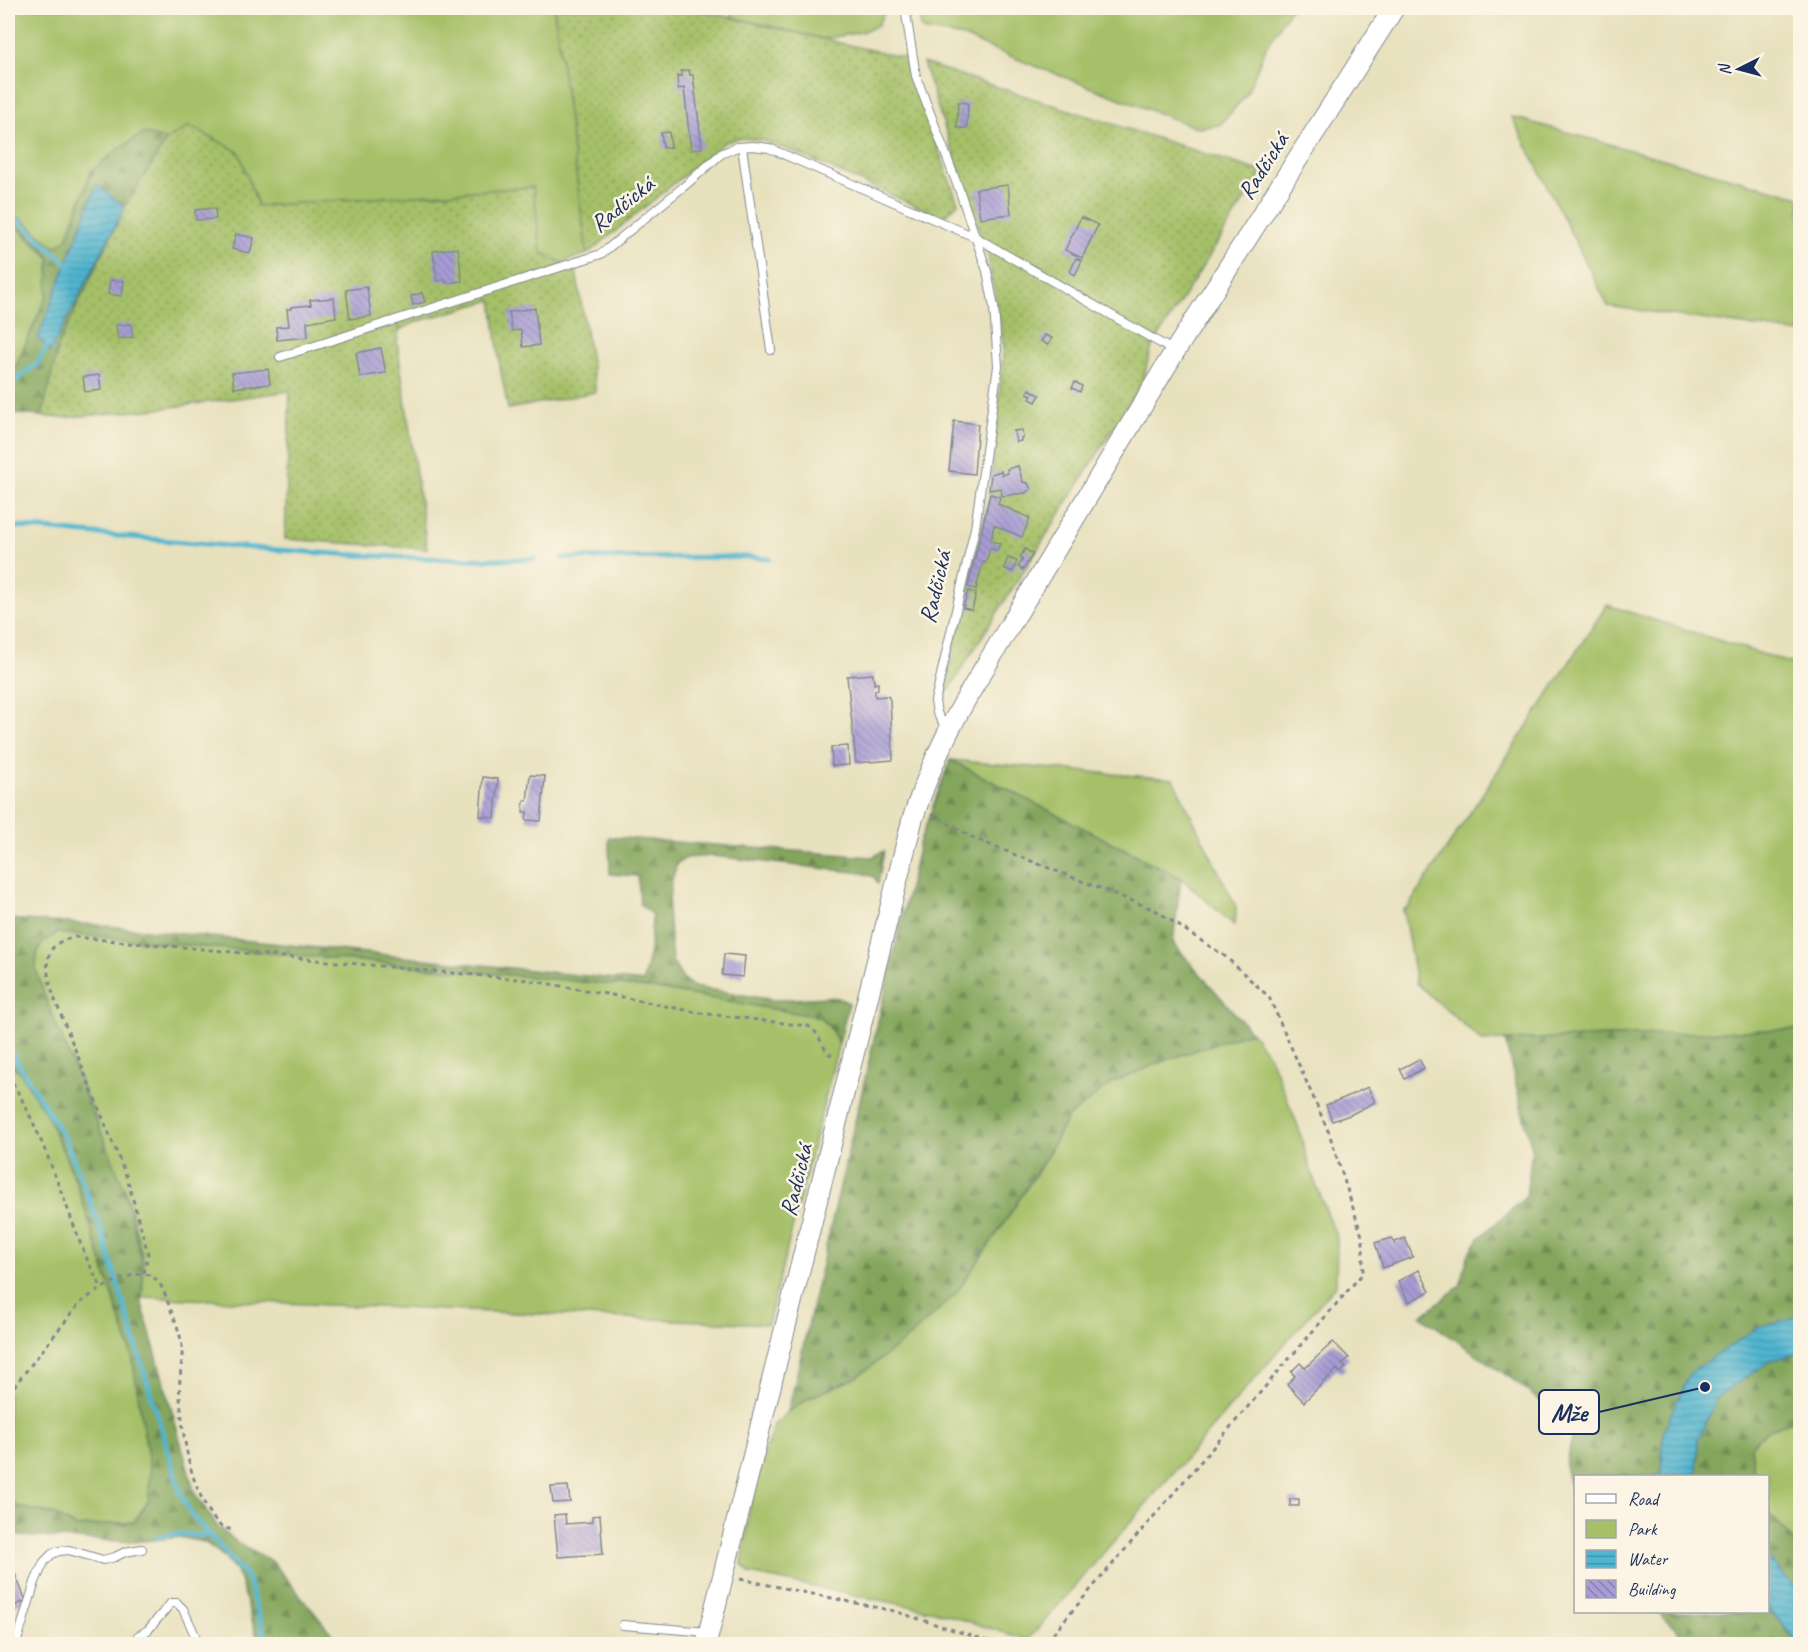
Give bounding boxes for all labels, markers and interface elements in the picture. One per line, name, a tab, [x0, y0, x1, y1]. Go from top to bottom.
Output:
north arrow	[1709, 39, 1769, 99]
text: N	[1714, 61, 1736, 76]
street label: Radčická	[1231, 125, 1296, 205]
street label: Radčická	[584, 168, 662, 239]
street label: Radčická	[912, 545, 958, 626]
street label: Radčická	[773, 1138, 820, 1219]
callout: Mže	[1539, 1390, 1599, 1434]
text: Mže	[1551, 1396, 1589, 1429]
legend	[1574, 1475, 1769, 1613]
text: Road	[1628, 1488, 1661, 1510]
text: Park	[1628, 1518, 1658, 1540]
text: Water	[1628, 1548, 1669, 1570]
text: Building	[1628, 1578, 1677, 1600]

